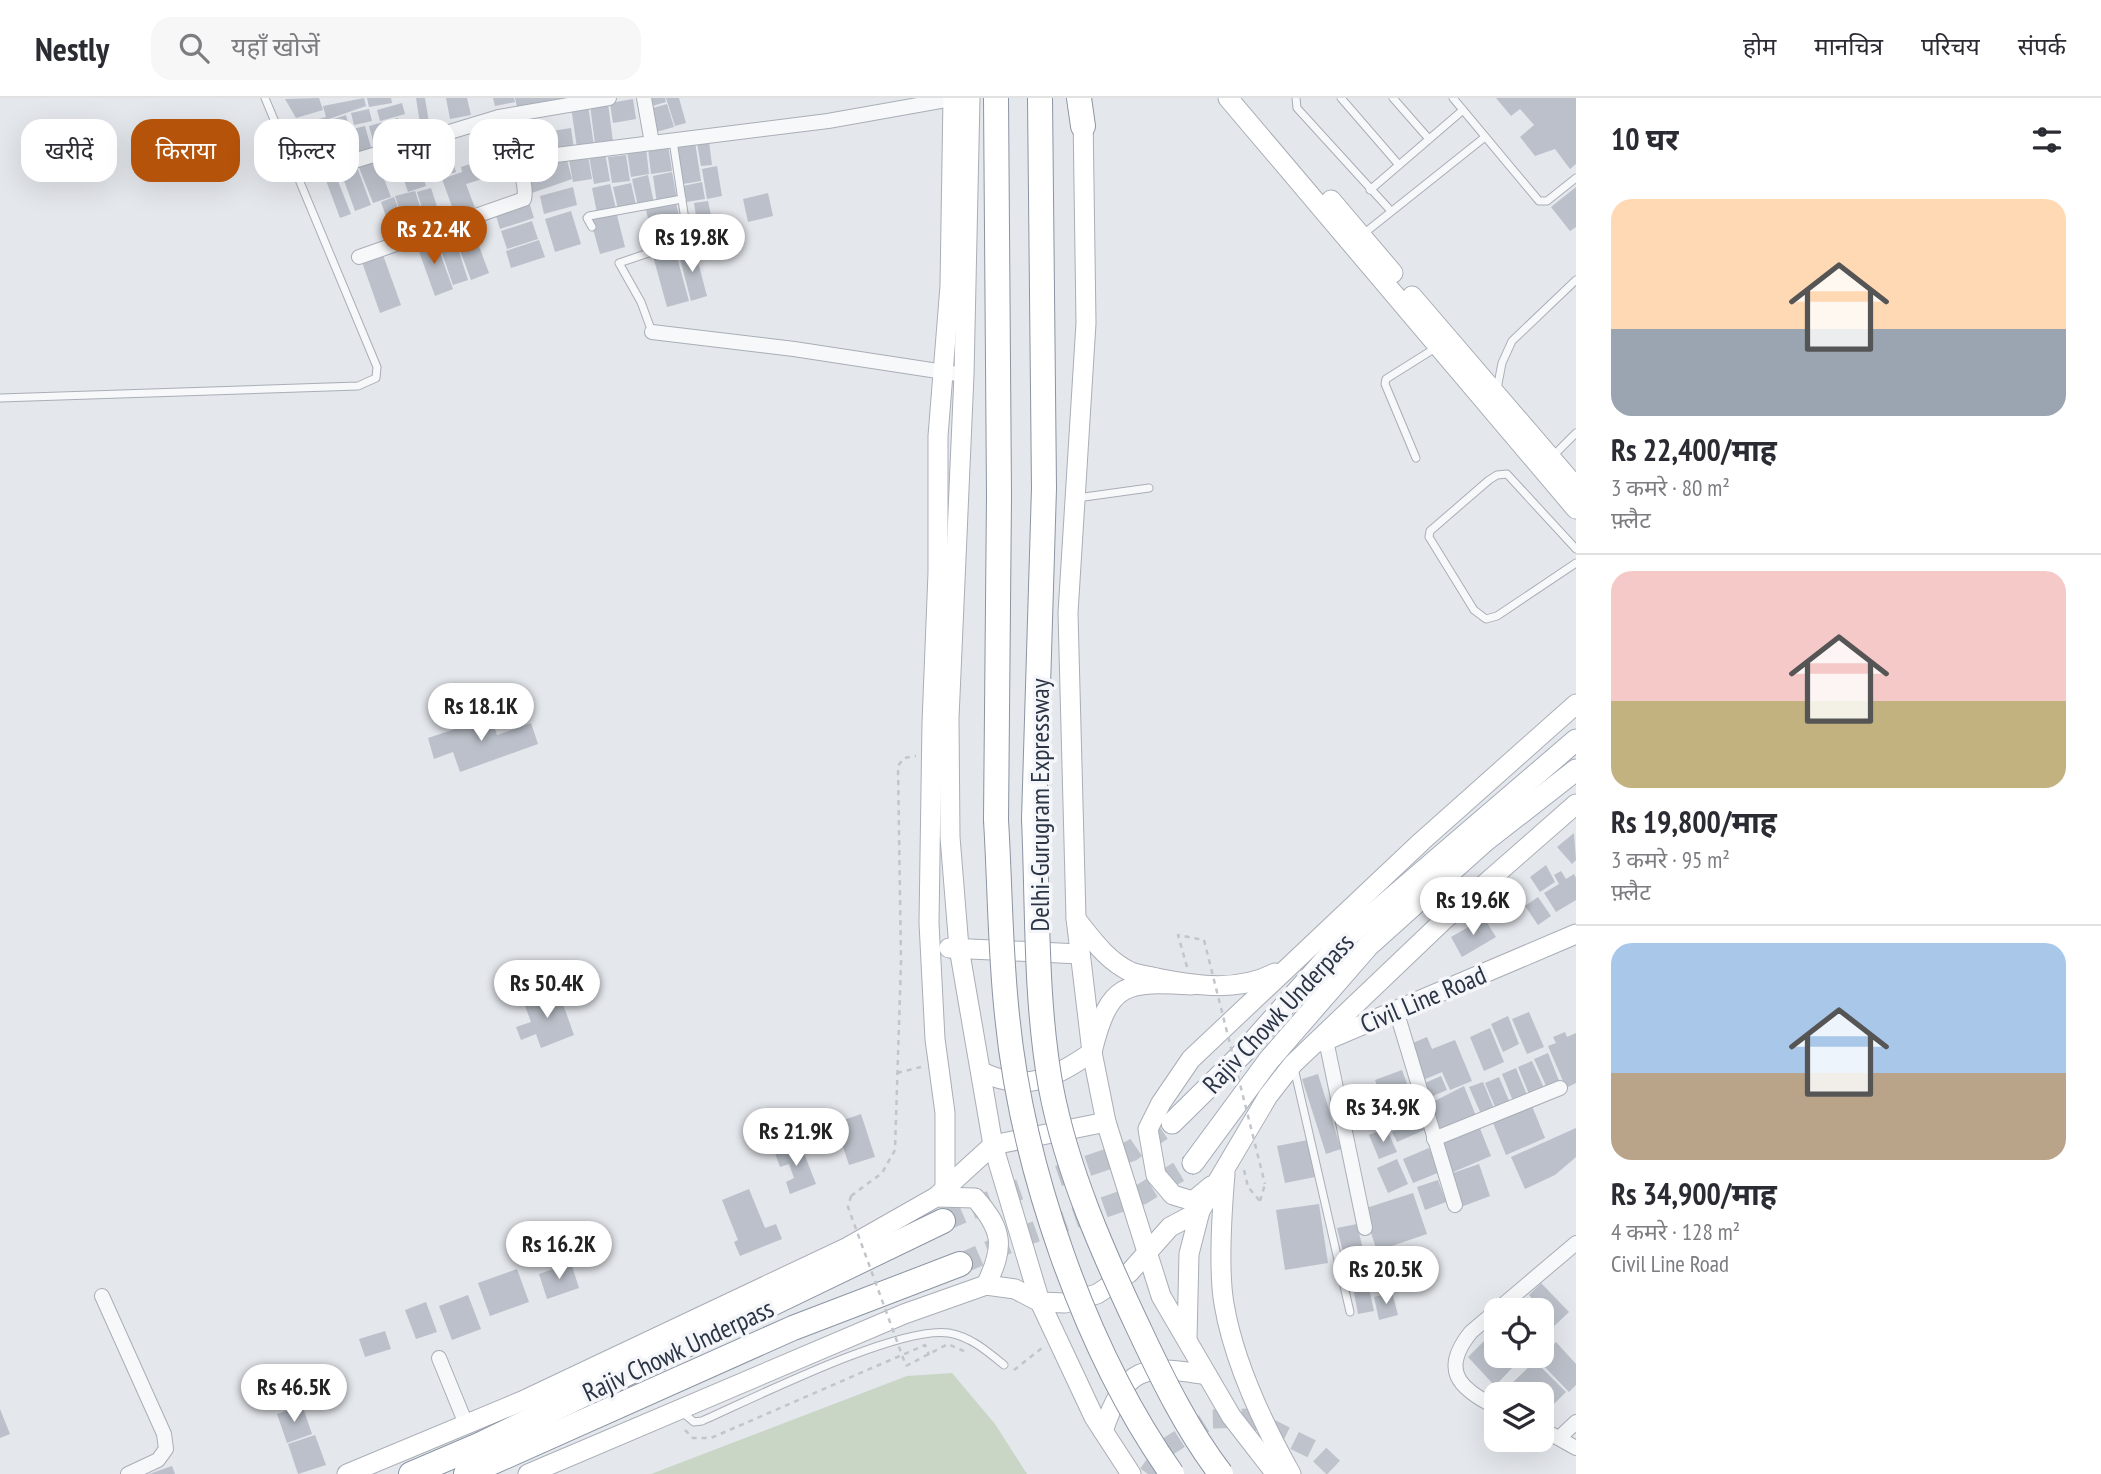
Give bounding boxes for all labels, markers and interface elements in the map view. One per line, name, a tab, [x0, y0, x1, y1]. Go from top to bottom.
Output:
search box	[151, 17, 641, 80]
text: Nestly	[35, 27, 109, 70]
icon: search	[175, 29, 213, 67]
text: यहाँ खोजें	[231, 30, 320, 63]
text: होम	[1743, 31, 1776, 62]
text: मानचित्र	[1814, 31, 1883, 62]
text: परिचय	[1921, 31, 1980, 62]
text: संपर्क	[2018, 31, 2066, 62]
chip: खरीदें	[21, 119, 117, 182]
chip: किराया	[131, 119, 240, 182]
chip: फ़िल्टर	[254, 119, 359, 182]
chip: नया	[373, 119, 455, 182]
chip: फ़्लैट	[469, 119, 558, 182]
text: 10 घर	[1611, 119, 1679, 158]
icon: filters	[2028, 121, 2066, 159]
pin: Rs 22.4K	[362, 206, 506, 266]
text: Rs 22.4K	[397, 214, 471, 243]
pin: Rs 19.8K	[620, 214, 764, 274]
text: Rs 19.8K	[655, 222, 729, 251]
icon: home	[1776, 244, 1902, 370]
text: Rs 22,400/माह	[1611, 430, 1777, 469]
text: 3 कमरे · 80 m²	[1611, 473, 1730, 502]
text: फ़्लैट	[1611, 505, 1651, 534]
icon: home	[1776, 616, 1902, 742]
street label: Delhi-Gurugram Expressway	[1023, 678, 1056, 931]
pin: Rs 18.1K	[409, 684, 553, 743]
text: Rs 18.1K	[444, 691, 518, 720]
text: Rs 19,800/माह	[1611, 802, 1777, 841]
text: 3 कमरे · 95 m²	[1611, 845, 1730, 874]
text: फ़्लैट	[1611, 877, 1651, 906]
pin: Rs 19.6K	[1401, 878, 1545, 937]
text: Rs 19.6K	[1436, 885, 1510, 914]
street label: Rajiv Chowk Underpass	[1195, 926, 1361, 1100]
street label: Civil Line Road	[1355, 958, 1491, 1040]
pin: Rs 50.4K	[475, 960, 619, 1020]
text: Rs 50.4K	[510, 968, 584, 997]
icon: home	[1776, 989, 1902, 1115]
pin: Rs 34.9K	[1311, 1084, 1455, 1144]
text: Rs 34.9K	[1346, 1092, 1420, 1121]
pin: Rs 21.9K	[724, 1108, 868, 1168]
text: Rs 21.9K	[759, 1116, 833, 1145]
text: Rs 34,900/माह	[1611, 1174, 1777, 1213]
text: 4 कमरे · 128 m²	[1611, 1217, 1740, 1246]
pin: Rs 16.2K	[487, 1222, 631, 1281]
text: Rs 16.2K	[522, 1229, 596, 1258]
pin: Rs 20.5K	[1314, 1246, 1458, 1306]
text: Civil Line Road	[1611, 1249, 1729, 1278]
text: Rs 20.5K	[1349, 1254, 1423, 1283]
street label: Rajiv Chowk Underpass	[577, 1291, 779, 1409]
map controls	[1484, 1298, 1554, 1452]
button: locate	[1484, 1298, 1554, 1368]
pin: Rs 46.5K	[222, 1364, 366, 1424]
text: Rs 46.5K	[257, 1372, 331, 1401]
button: layers	[1484, 1382, 1554, 1452]

